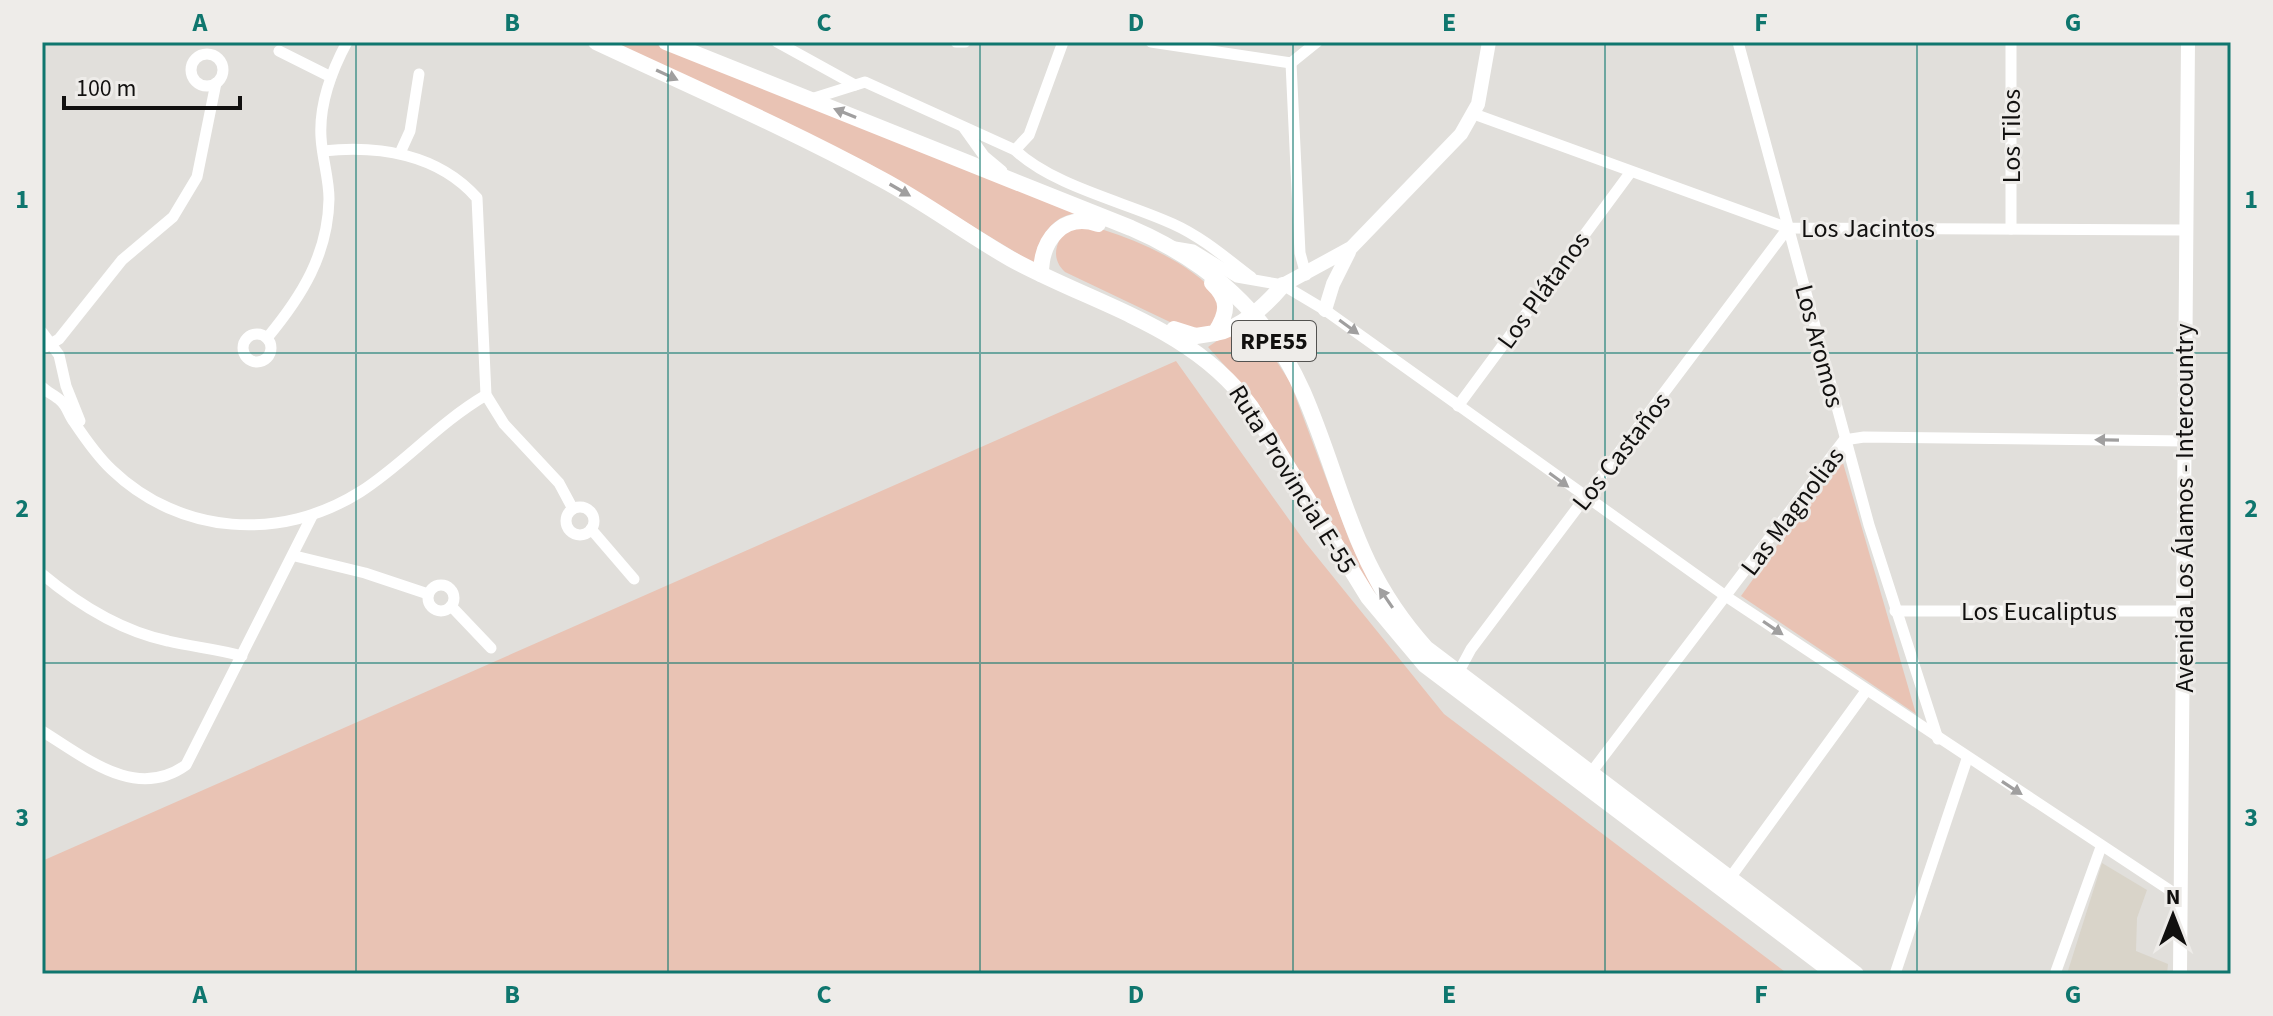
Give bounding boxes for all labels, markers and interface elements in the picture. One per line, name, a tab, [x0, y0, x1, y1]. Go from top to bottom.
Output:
text: A	[192, 4, 209, 41]
text: B	[504, 4, 520, 41]
text: C	[816, 4, 832, 41]
text: D	[1128, 4, 1144, 41]
text: E	[1442, 4, 1456, 41]
text: F	[1754, 4, 1768, 41]
text: G	[2065, 4, 2081, 41]
scale bar	[64, 60, 240, 110]
one-way arrow	[655, 68, 679, 82]
text: 100 m	[76, 71, 136, 106]
street label: Los Tilos	[1993, 89, 2030, 183]
one-way arrow	[833, 106, 857, 119]
text: 1	[15, 181, 29, 218]
text: 1	[2244, 181, 2258, 218]
one-way arrow	[889, 183, 911, 197]
street label: Los Jacintos	[1801, 210, 1935, 247]
street label: Los Plátanos	[1488, 224, 1599, 357]
street label: Los Aromos	[1785, 281, 1854, 412]
one-way arrow	[1338, 319, 1360, 335]
road number: RPE55	[1232, 321, 1316, 361]
street label: Avenida Los Álamos - Intercountry	[2166, 323, 2203, 693]
street label: Ruta Provincial E-55	[1220, 378, 1366, 581]
street label: Los Castaños	[1563, 384, 1680, 518]
one-way arrow	[2094, 434, 2119, 446]
street label: Las Magnolias	[1732, 439, 1853, 583]
one-way arrow	[1548, 472, 1570, 488]
text: 2	[15, 490, 29, 527]
text: 2	[2244, 490, 2258, 527]
one-way arrow	[1379, 587, 1394, 609]
street label: Los Eucaliptus	[1961, 593, 2117, 630]
one-way arrow	[1762, 620, 1783, 635]
one-way arrow	[2001, 781, 2023, 795]
text: 3	[15, 799, 29, 836]
text: 3	[2244, 799, 2258, 836]
north arrow	[2133, 876, 2213, 956]
text: N	[2166, 881, 2180, 913]
text: A	[192, 976, 209, 1013]
text: B	[504, 976, 520, 1013]
text: C	[816, 976, 832, 1013]
text: D	[1128, 976, 1144, 1013]
text: E	[1442, 976, 1456, 1013]
text: F	[1754, 976, 1768, 1013]
text: G	[2065, 976, 2081, 1013]

